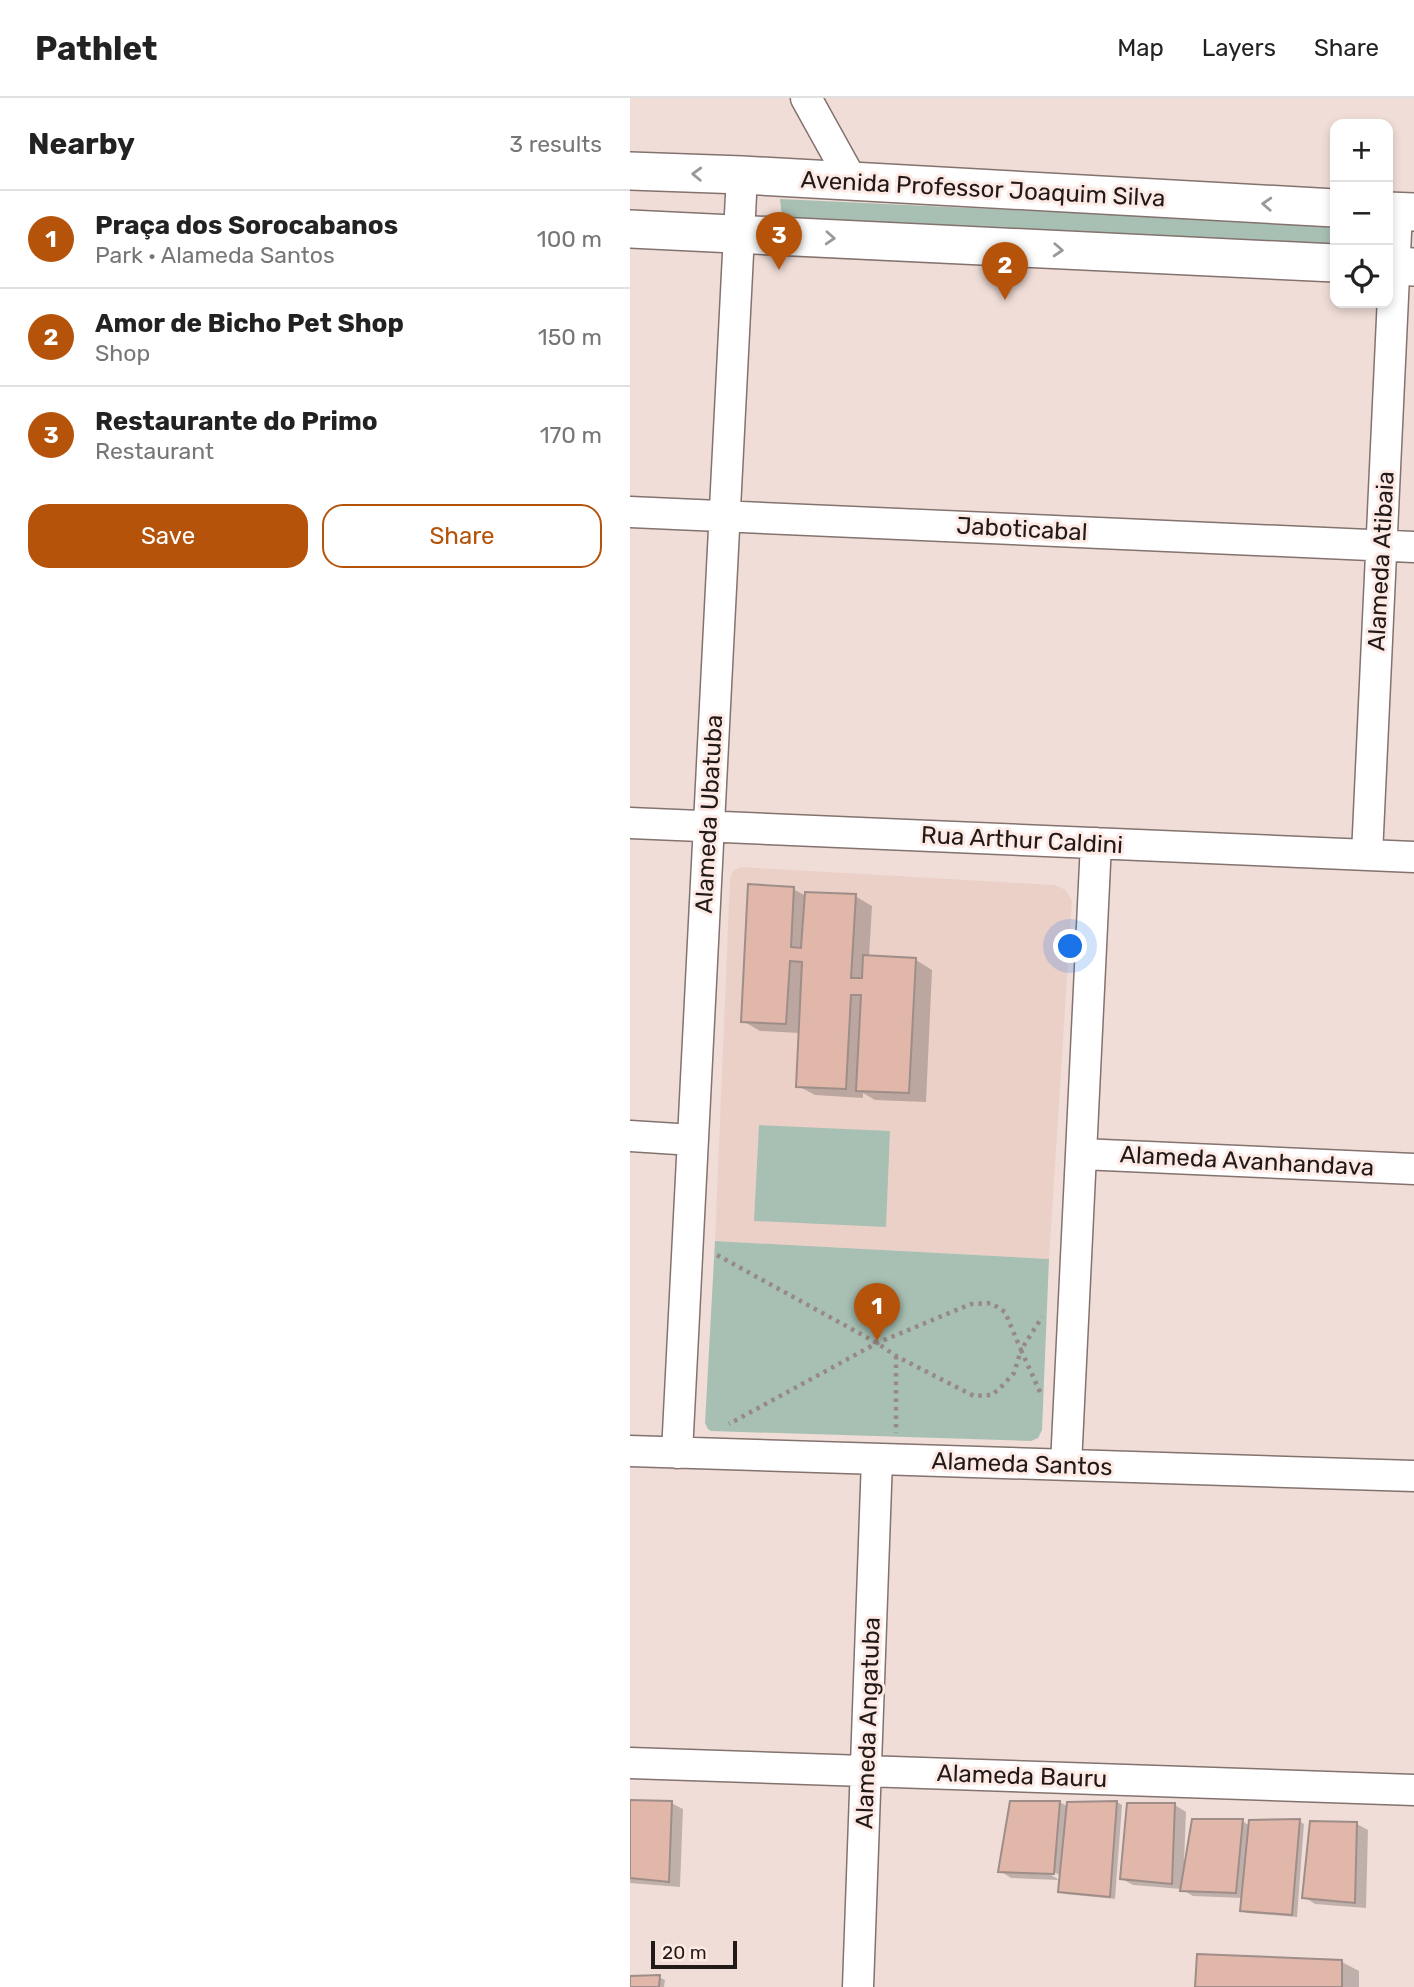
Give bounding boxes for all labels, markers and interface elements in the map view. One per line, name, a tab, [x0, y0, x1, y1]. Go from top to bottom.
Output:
text: Pathlet	[35, 29, 158, 68]
text: Map	[1117, 34, 1164, 62]
text: Layers	[1202, 34, 1276, 62]
text: Share	[1314, 34, 1379, 62]
map controls	[1330, 119, 1393, 308]
button: +	[1330, 119, 1393, 182]
text: Nearby	[28, 126, 135, 162]
text: 3 results	[509, 130, 602, 158]
street label: Avenida Professor Joaquim Silva	[800, 165, 1166, 213]
one-way arrow	[692, 166, 703, 181]
button: −	[1330, 182, 1393, 245]
one-way arrow	[1261, 197, 1272, 212]
text: Praça dos Sorocabanos	[95, 210, 398, 241]
pin: 3	[756, 212, 802, 270]
text: 1	[45, 225, 57, 253]
text: 100 m	[537, 225, 602, 253]
one-way arrow	[825, 231, 836, 246]
text: Park · Alameda Santos	[95, 241, 335, 269]
pin: 2	[982, 242, 1028, 300]
one-way arrow	[1052, 242, 1063, 257]
button: locate	[1330, 245, 1393, 308]
text: Amor de Bicho Pet Shop	[95, 308, 404, 339]
text: 2	[44, 323, 58, 351]
text: 150 m	[538, 323, 602, 351]
text: Shop	[95, 339, 150, 367]
text: Restaurante do Primo	[95, 406, 378, 437]
text: 3	[43, 421, 59, 449]
text: 170 m	[540, 421, 602, 449]
text: Restaurant	[95, 437, 214, 465]
street label: Alameda Atibaia	[1362, 470, 1400, 652]
button: Save	[28, 504, 308, 568]
button: Share	[322, 504, 602, 568]
street label: Jaboticabal	[956, 512, 1088, 546]
street label: Alameda Ubatuba	[690, 714, 728, 914]
street label: Rua Arthur Caldini	[920, 821, 1124, 859]
your location	[1053, 929, 1087, 963]
street label: Alameda Avanhandava	[1119, 1140, 1375, 1182]
pin: 1	[854, 1283, 900, 1341]
street label: Alameda Santos	[931, 1447, 1113, 1481]
street label: Alameda Angatuba	[850, 1616, 886, 1830]
street label: Alameda Bauru	[936, 1759, 1108, 1793]
scale bar	[651, 1938, 737, 1970]
text: 20 m	[662, 1941, 707, 1964]

